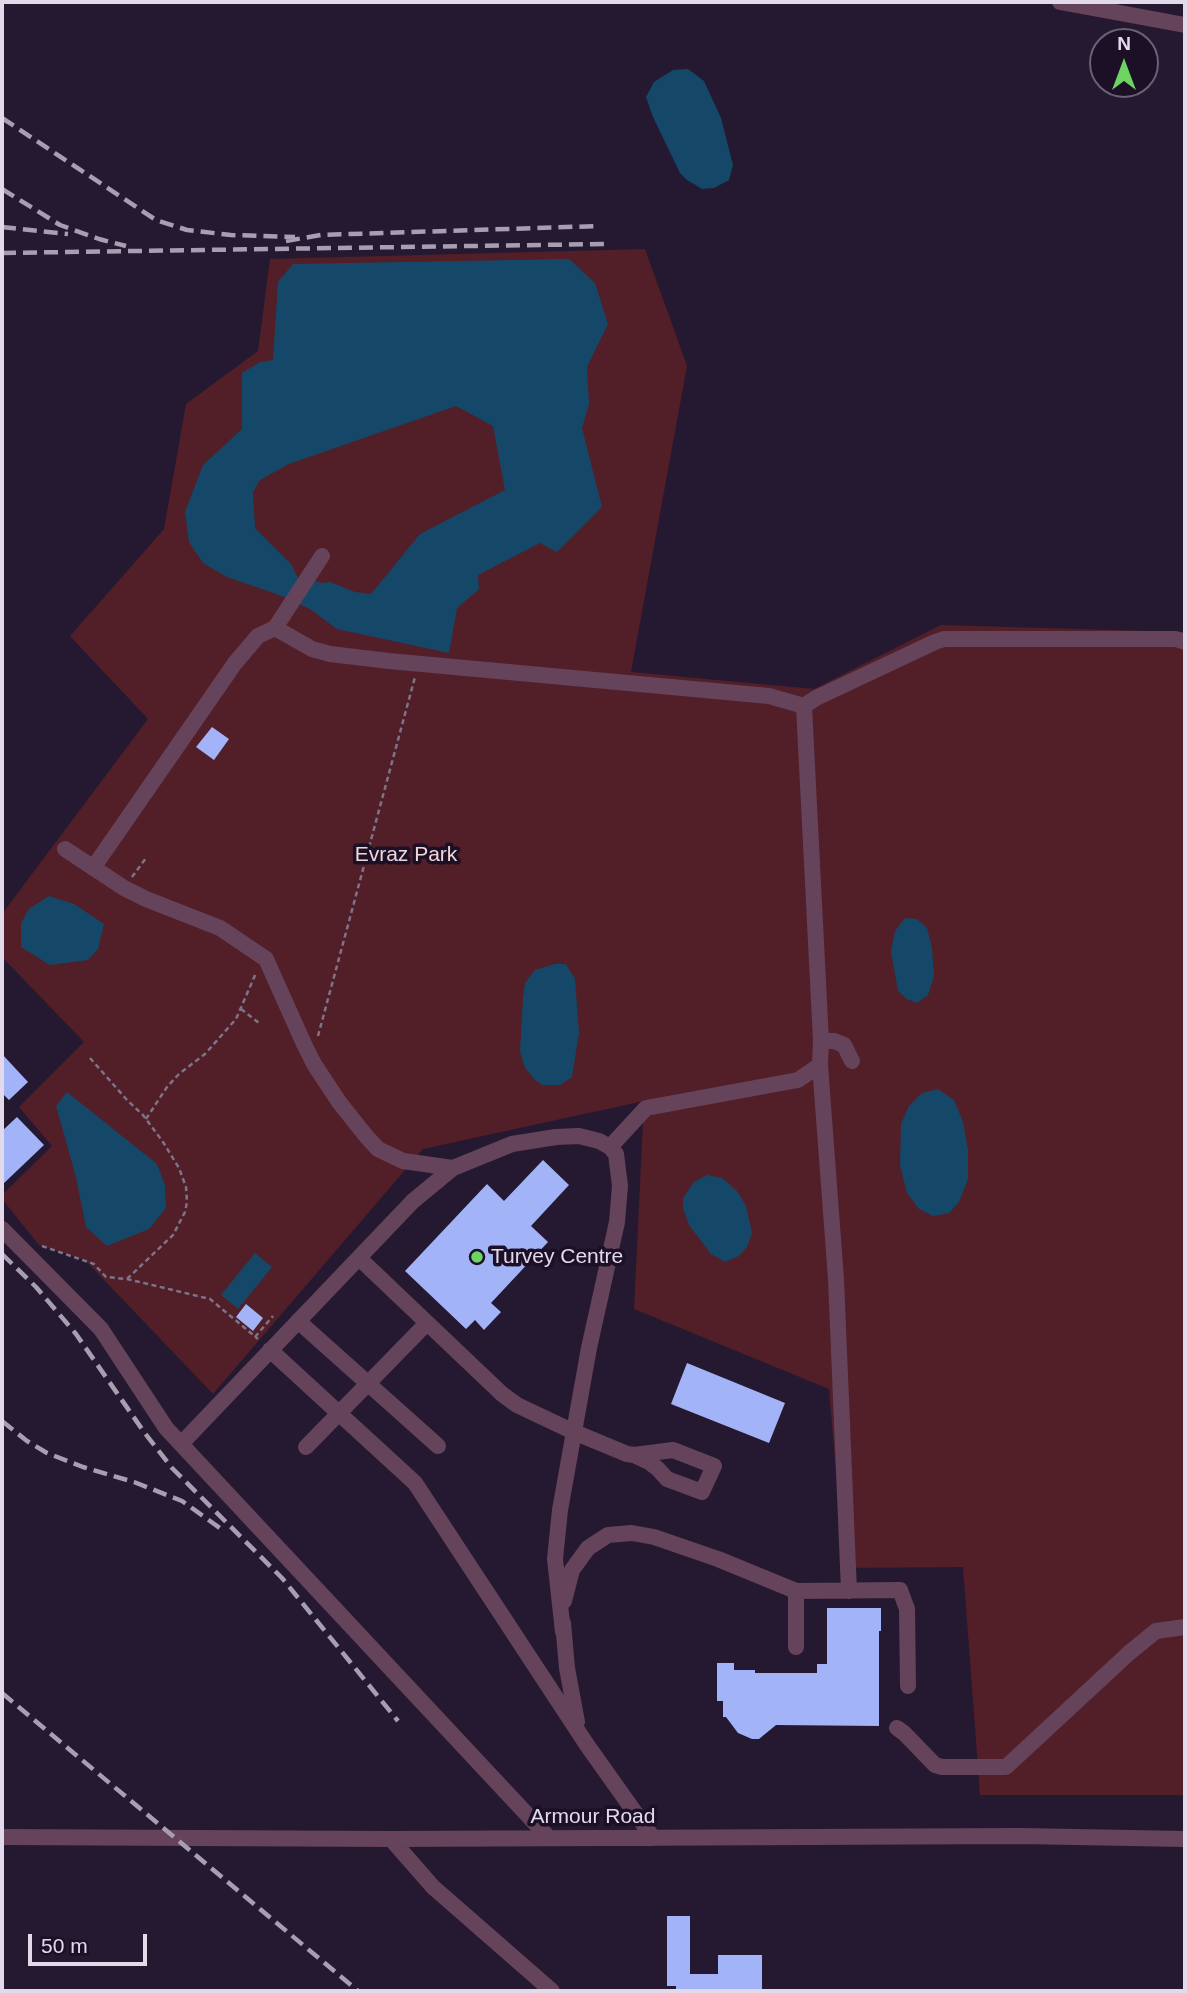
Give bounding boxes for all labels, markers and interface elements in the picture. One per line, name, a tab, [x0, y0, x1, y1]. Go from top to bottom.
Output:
north arrow	[1089, 28, 1159, 98]
text: N	[1117, 33, 1131, 54]
park label: Evraz Park	[355, 842, 457, 868]
place label: Turvey Centre	[491, 1244, 623, 1270]
marker: Turvey Centre	[469, 1249, 485, 1265]
street label: Armour Road	[531, 1804, 655, 1830]
scale bar	[32, 1920, 150, 1964]
text: 50 m	[41, 1934, 88, 1957]

